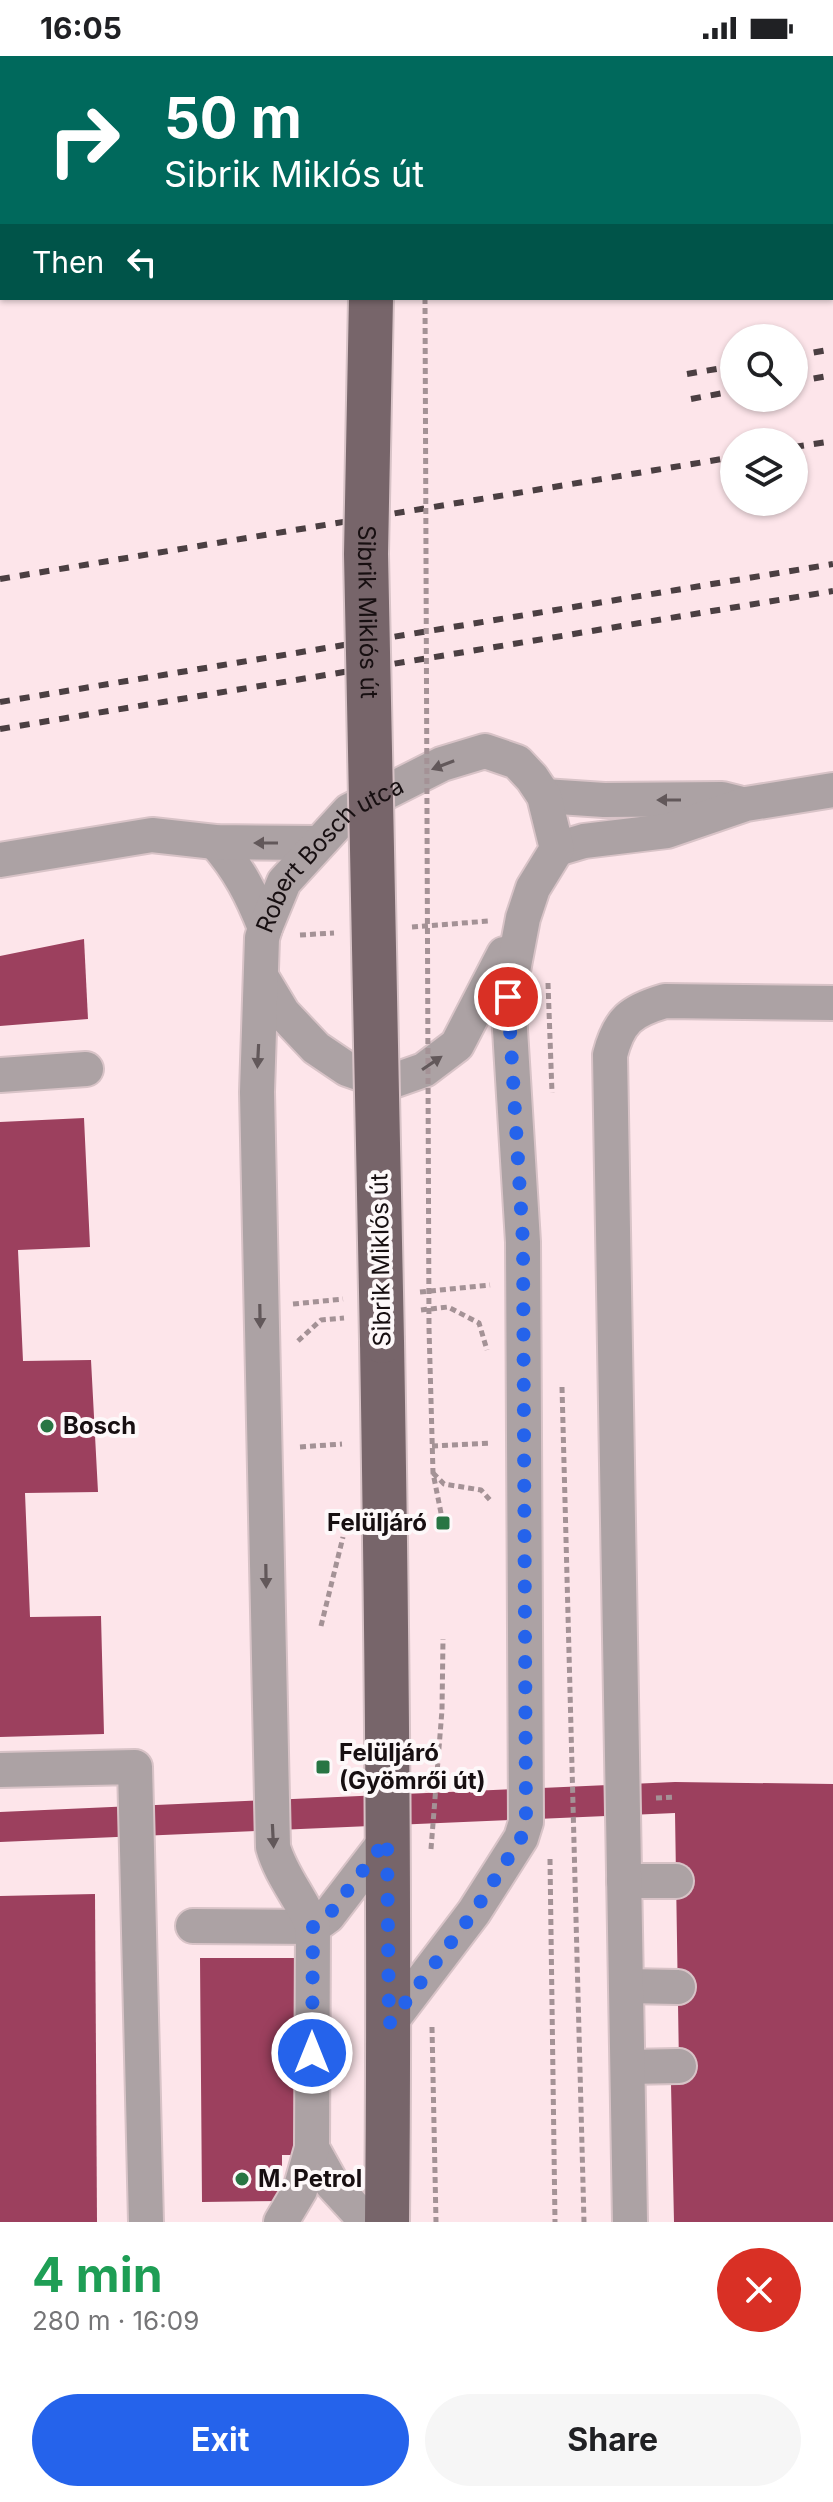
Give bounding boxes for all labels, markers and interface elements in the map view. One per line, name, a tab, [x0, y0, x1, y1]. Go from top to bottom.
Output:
text: 16:05	[40, 10, 122, 46]
text: 50 m	[164, 84, 302, 152]
icon: right	[32, 88, 136, 192]
text: Sibrik Miklós út	[164, 152, 424, 196]
icon: left	[120, 240, 164, 284]
text: Then	[32, 244, 104, 280]
map controls	[720, 324, 808, 516]
button: search	[720, 324, 808, 412]
button: layers	[720, 428, 808, 516]
street label: Sibrik Miklós út	[352, 525, 384, 699]
one-way arrow	[431, 759, 455, 772]
street label: Robert Bosch utca	[250, 771, 408, 937]
one-way arrow	[656, 794, 681, 806]
one-way arrow	[253, 836, 278, 849]
pin	[474, 963, 542, 1031]
icon: arrive	[486, 975, 530, 1019]
one-way arrow	[252, 1044, 265, 1069]
one-way arrow	[421, 1056, 442, 1071]
street label: Sibrik Miklós út	[364, 1173, 397, 1347]
one-way arrow	[254, 1304, 267, 1329]
place label: Bosch	[63, 1411, 136, 1440]
marker: Bosch	[38, 1417, 56, 1435]
place label: Felüljáró	[327, 1508, 427, 1537]
marker: Felüljáró	[434, 1514, 452, 1532]
one-way arrow	[259, 1564, 272, 1589]
place label: Felüljáró (Gyömrői út)	[339, 1738, 486, 1795]
marker: Felüljáró (Gyömrői út)	[314, 1758, 332, 1776]
one-way arrow	[266, 1824, 279, 1849]
position arrow	[270, 2011, 354, 2095]
place label: M. Petrol	[258, 2164, 362, 2193]
marker: M. Petrol	[233, 2170, 251, 2188]
text: 4 min	[32, 2245, 163, 2304]
button: close	[717, 2248, 801, 2332]
text: 280 m · 16:09	[32, 2305, 199, 2336]
button: Exit	[32, 2394, 409, 2486]
button: Share	[425, 2394, 801, 2486]

